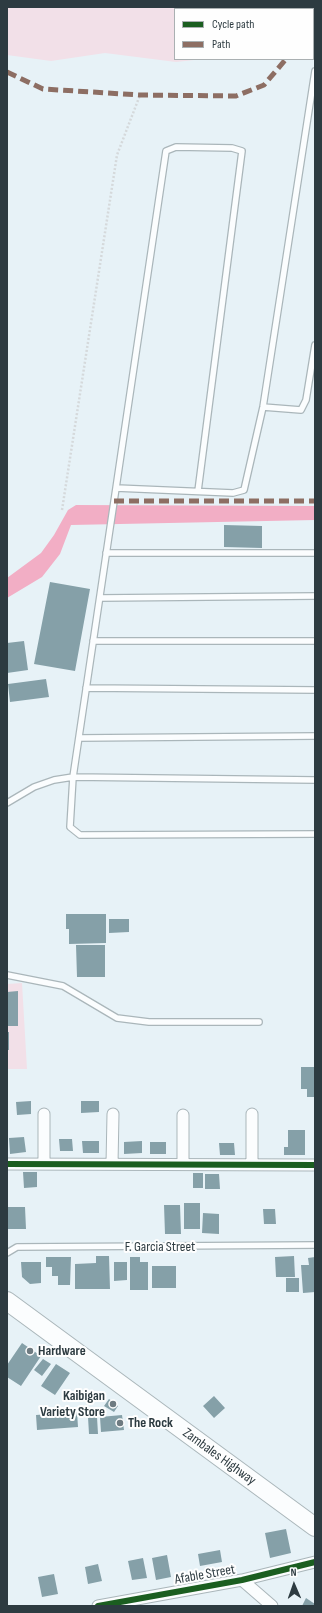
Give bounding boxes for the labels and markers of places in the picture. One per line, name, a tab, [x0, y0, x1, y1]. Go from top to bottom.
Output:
place label: Hardware	[38, 1343, 86, 1359]
marker: Hardware	[25, 1346, 35, 1356]
place label: Kaibigan Variety Store	[40, 1388, 105, 1420]
marker: Kaibigan Variety Store	[108, 1399, 118, 1409]
place label: The Rock	[128, 1415, 173, 1431]
marker: The Rock	[115, 1418, 125, 1428]

